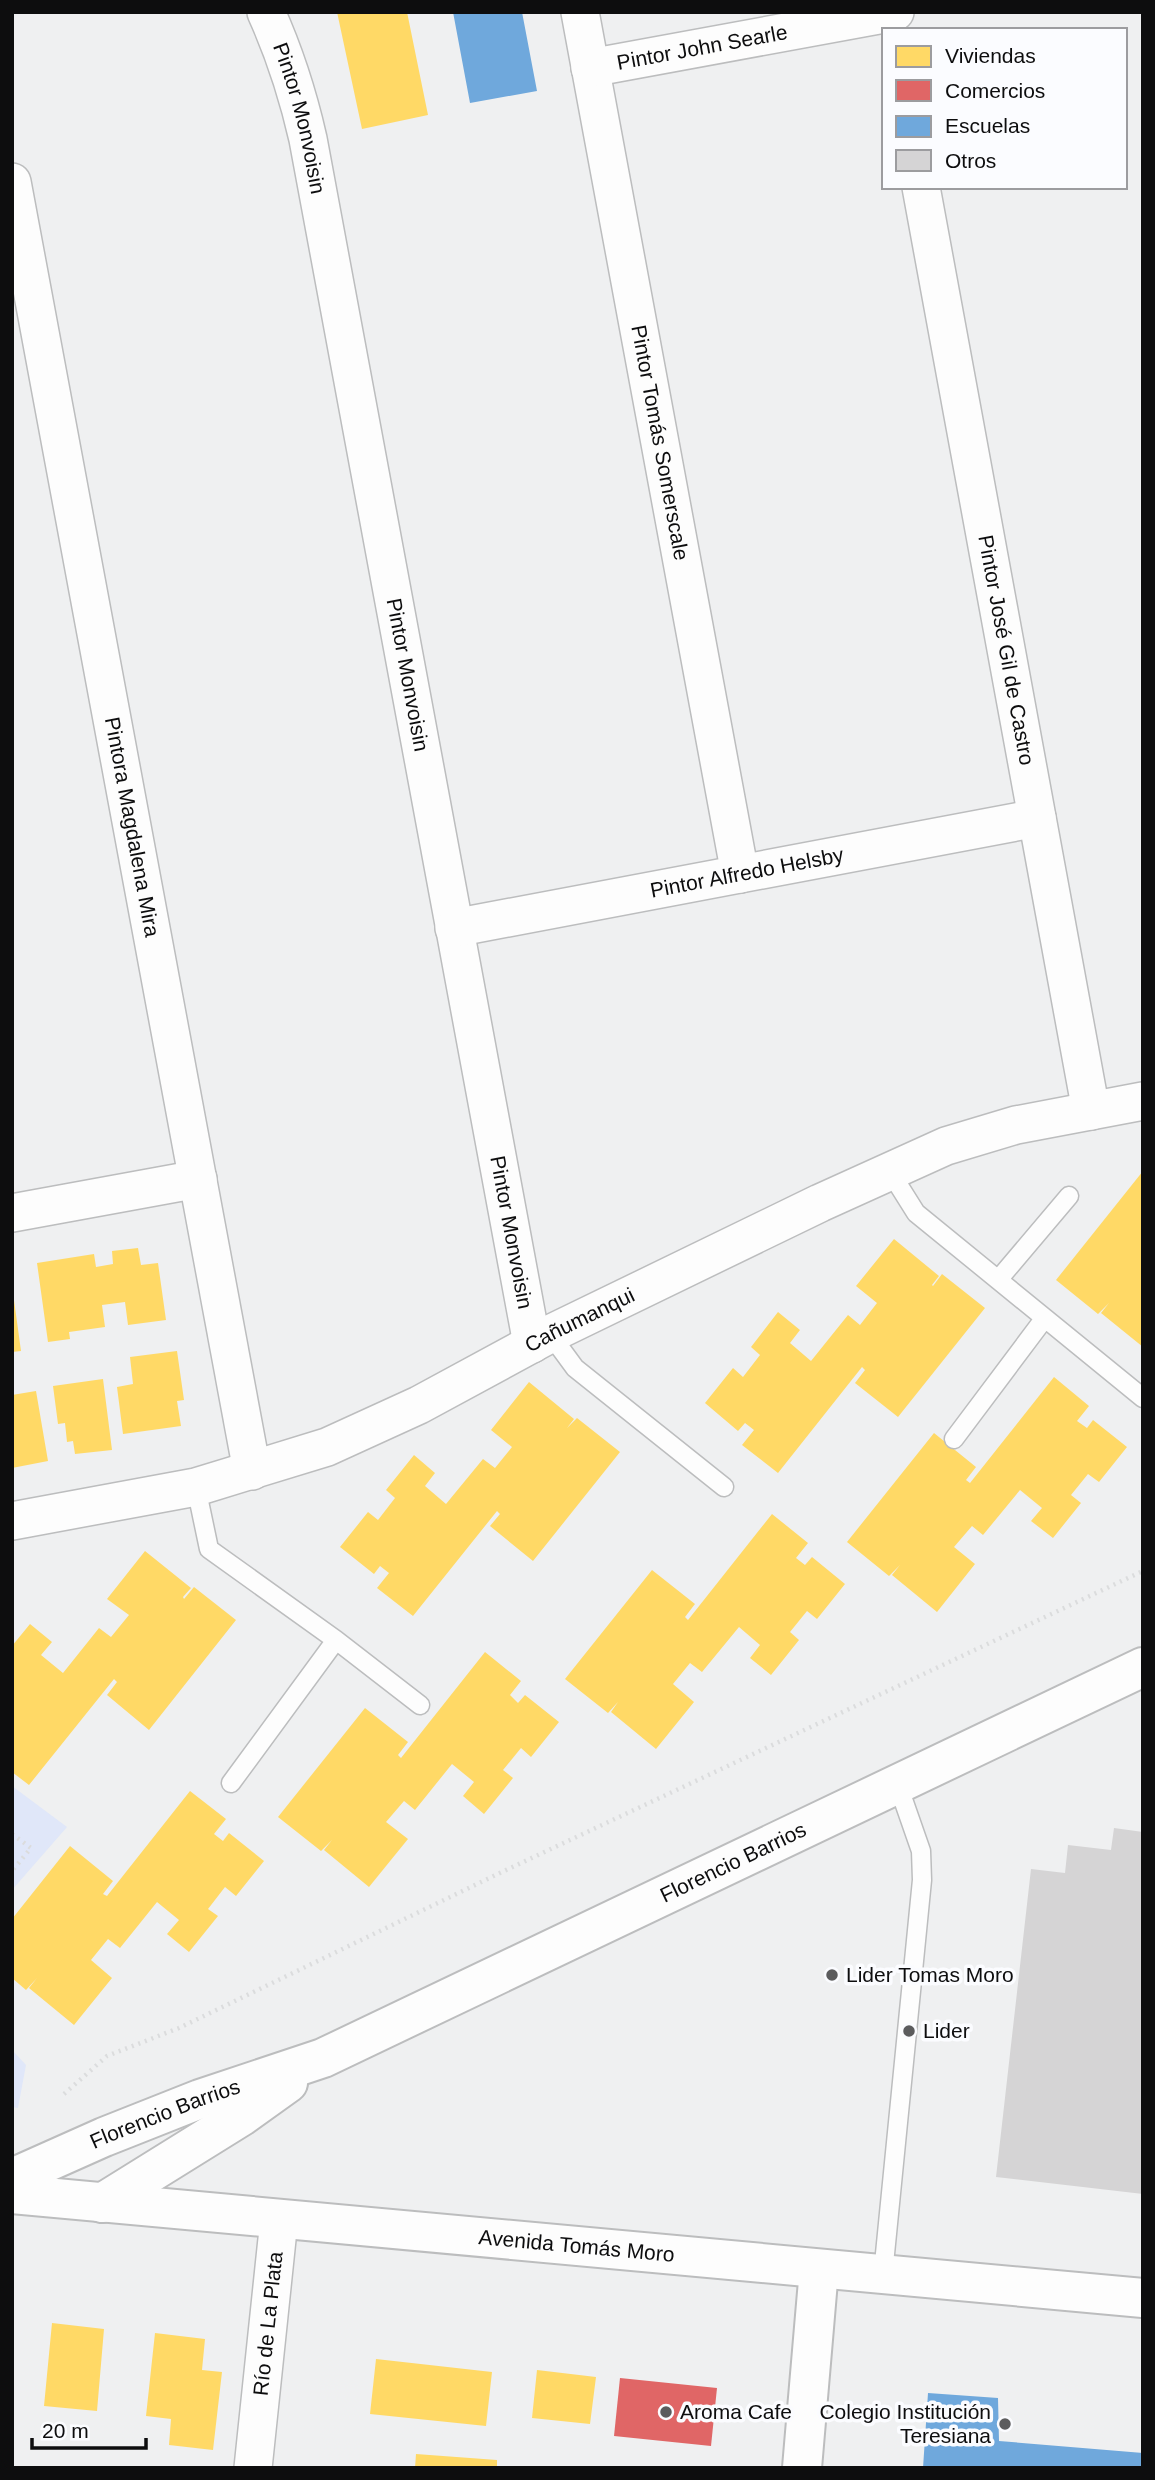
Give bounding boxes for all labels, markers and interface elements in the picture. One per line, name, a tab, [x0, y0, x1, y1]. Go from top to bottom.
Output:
street label: Pintor John Searle	[615, 20, 789, 74]
legend	[882, 28, 1127, 189]
street label: Pintor Monvoisin	[269, 39, 330, 196]
text: Viviendas	[945, 44, 1036, 67]
text: Comercios	[945, 79, 1045, 102]
text: Escuelas	[945, 114, 1030, 137]
text: Otros	[945, 149, 996, 172]
street label: Pintor Tomás Somerscale	[627, 323, 694, 562]
street label: Pintor José Gil de Castro	[974, 533, 1039, 767]
street label: Pintor Monvoisin	[383, 596, 434, 753]
street label: Pintora Magdalena Mira	[101, 715, 164, 939]
street label: Pintor Alfredo Helsby	[648, 843, 846, 902]
street label: Pintor Monvoisin	[486, 1154, 537, 1311]
street label: Cañumanqui	[521, 1283, 638, 1356]
street label: Florencio Barrios	[656, 1817, 810, 1907]
place label: Lider Tomas Moro	[846, 1963, 1014, 1986]
marker: Lider Tomas Moro	[824, 1967, 840, 1983]
place label: Lider	[923, 2019, 970, 2042]
marker: Lider	[901, 2023, 917, 2039]
street label: Florencio Barrios	[86, 2075, 243, 2153]
street label: Avenida Tomás Moro	[478, 2225, 676, 2266]
street label: Río de La Plata	[249, 2250, 287, 2397]
place label: Aroma Cafe	[680, 2400, 792, 2423]
place label: Colegio Institución Teresiana	[819, 2400, 991, 2447]
marker: Aroma Cafe	[658, 2404, 674, 2420]
scale bar	[32, 2406, 145, 2450]
marker: Colegio Institución Teresiana	[997, 2416, 1013, 2432]
text: 20 m	[42, 2419, 89, 2442]

